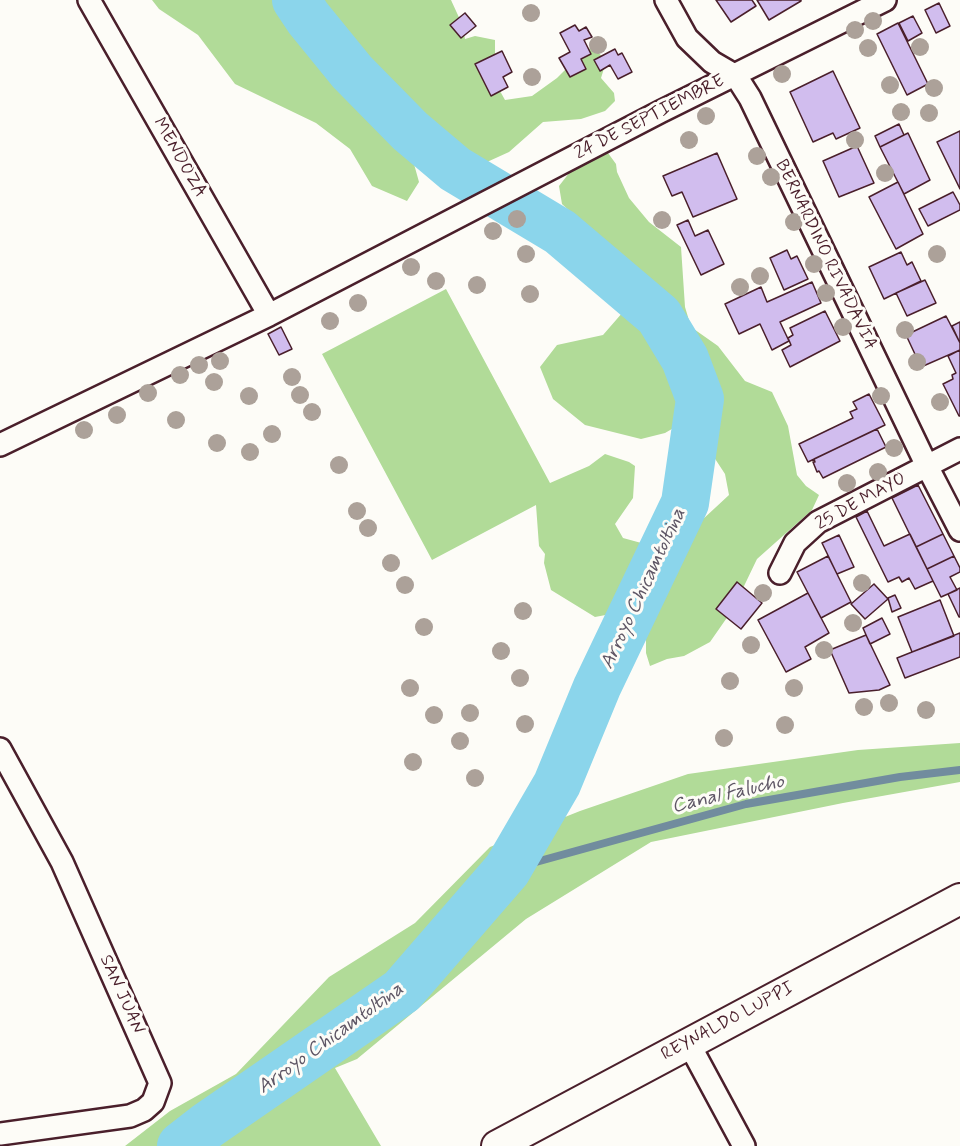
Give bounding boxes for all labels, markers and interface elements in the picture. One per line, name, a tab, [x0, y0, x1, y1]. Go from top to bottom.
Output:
street label: 24 DE SEPTIEMBRE	[571, 71, 729, 165]
street label: MENDOZA	[147, 114, 211, 202]
street label: BERNARDINO RIVADAVIA	[769, 156, 881, 354]
street label: 25 DE MAYO	[812, 468, 910, 536]
water label: Arroyo Chicamtoltina	[596, 505, 692, 673]
water label: Canal Falucho	[670, 770, 786, 820]
street label: SAN JUAN	[94, 952, 148, 1038]
water label: Arroyo Chicamtoltina	[253, 978, 409, 1100]
street label: REYNALDO LUPPI	[658, 978, 798, 1066]

